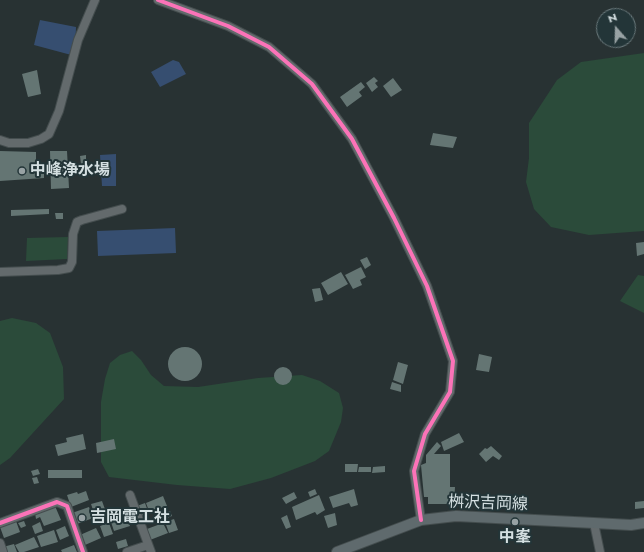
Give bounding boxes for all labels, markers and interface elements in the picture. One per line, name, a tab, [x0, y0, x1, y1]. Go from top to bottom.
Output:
north arrow	[596, 8, 636, 48]
text: N	[605, 9, 619, 27]
place label: 中峰浄水場	[30, 161, 110, 181]
marker: 中峰浄水場	[17, 166, 27, 176]
street label: 桝沢吉岡線	[448, 493, 528, 515]
place label: 吉岡電工社	[90, 508, 170, 528]
marker: 吉岡電工社	[77, 513, 87, 523]
marker: 中峯	[510, 517, 520, 527]
place label: 中峯	[499, 528, 531, 548]

